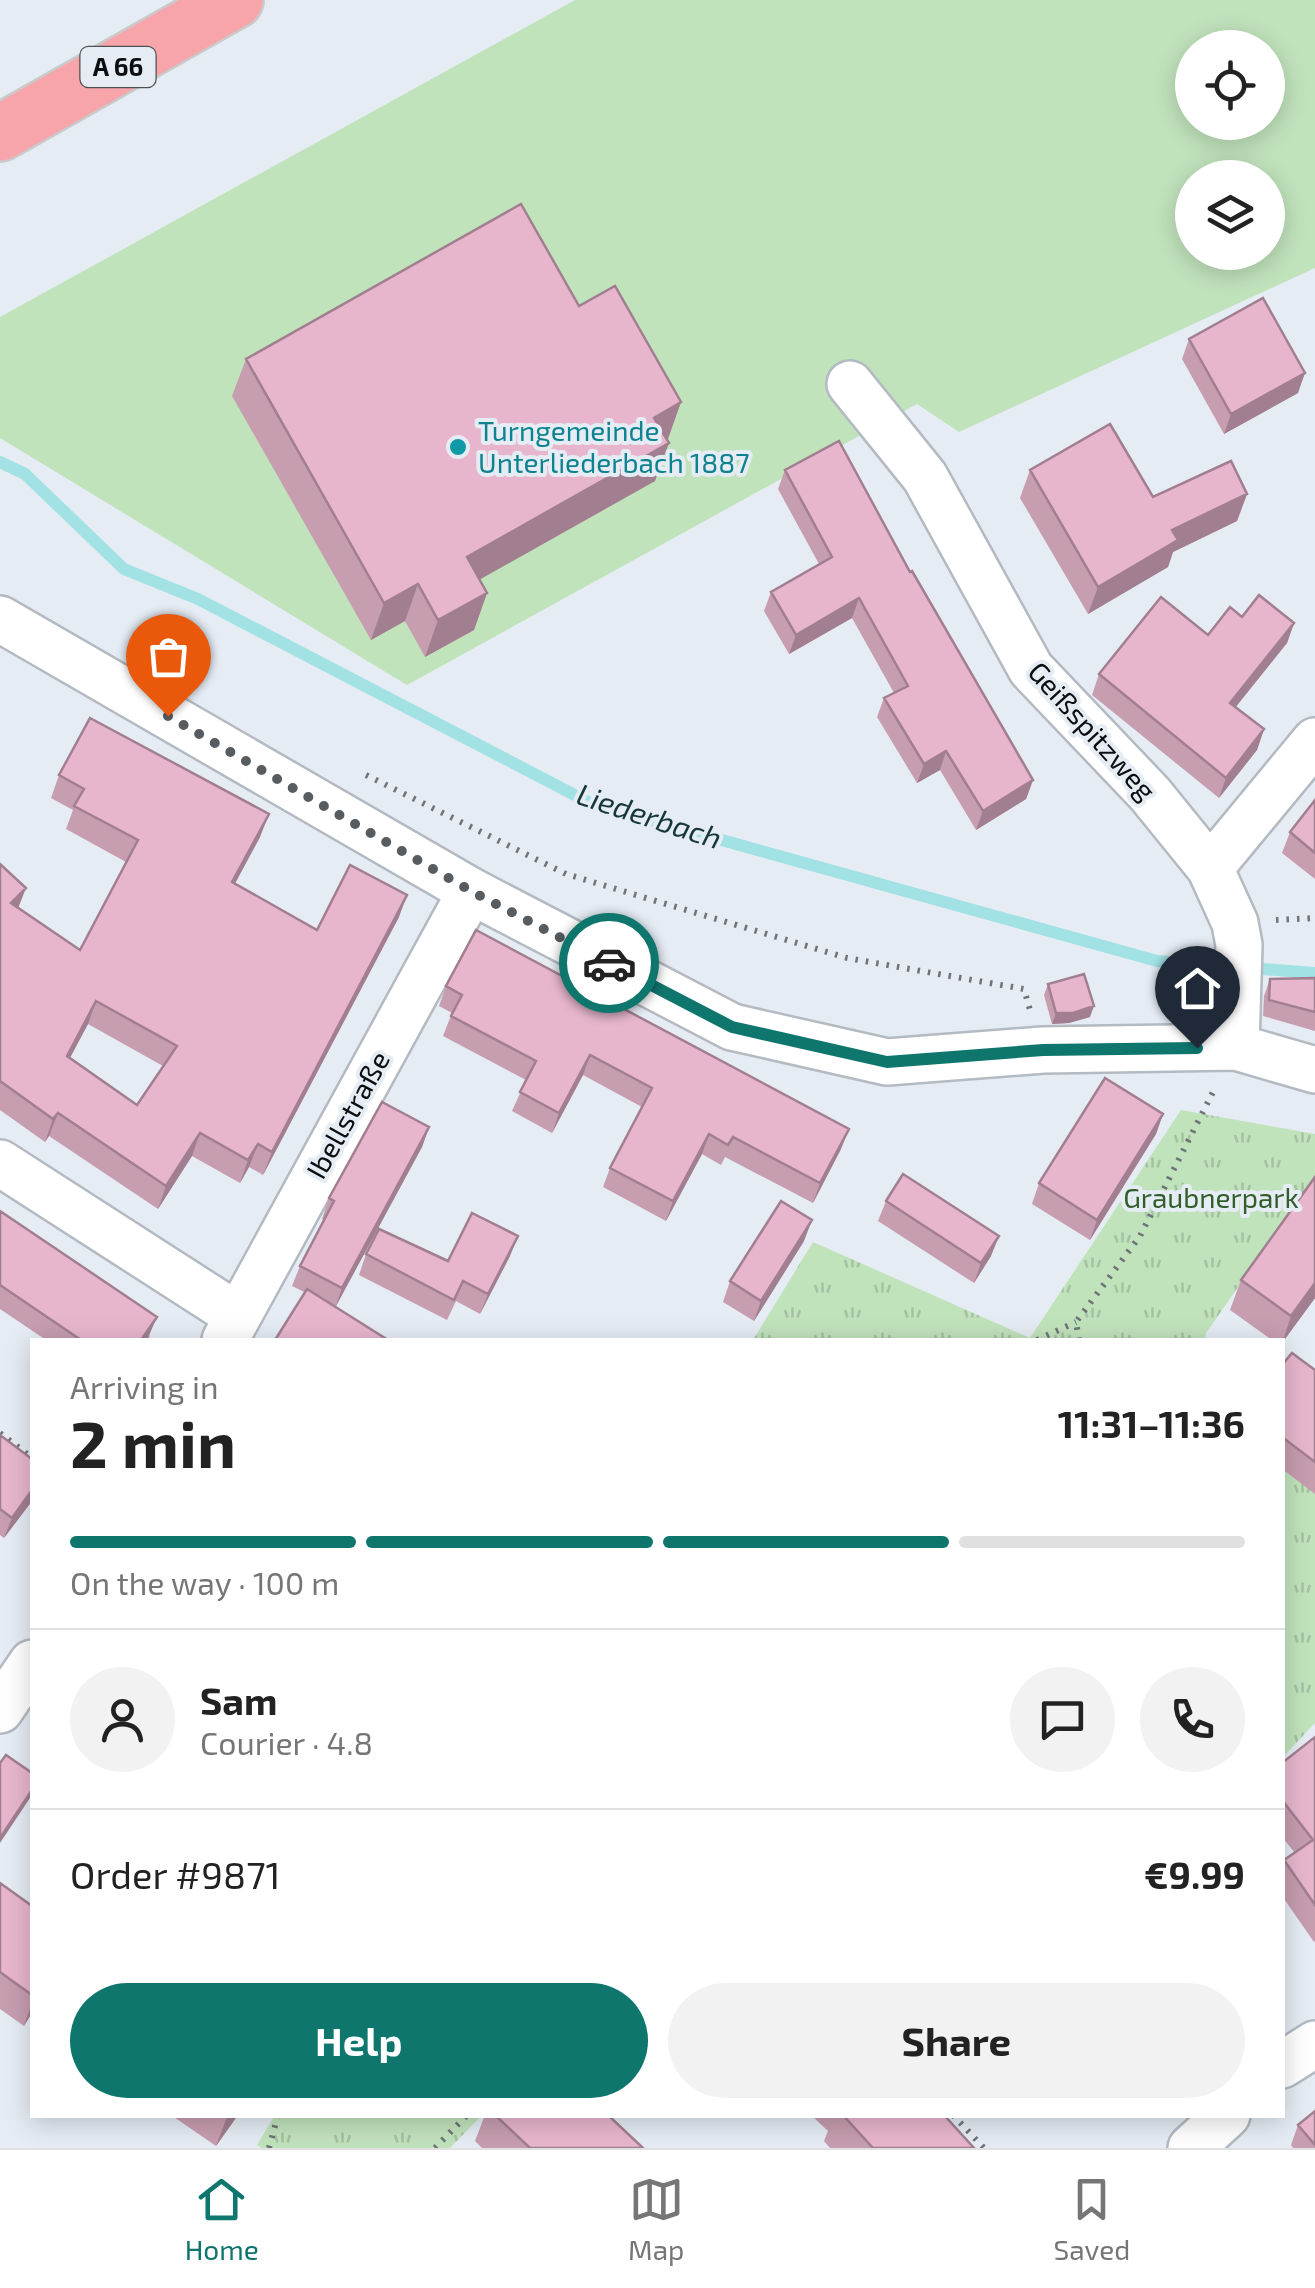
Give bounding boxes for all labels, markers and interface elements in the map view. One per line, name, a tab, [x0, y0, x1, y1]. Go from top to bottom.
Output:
map controls	[1175, 30, 1285, 270]
button: locate	[1175, 30, 1285, 140]
road number: A 66	[80, 47, 156, 87]
button: layers	[1175, 160, 1285, 270]
place label: Turngemeinde Unterliederbach 1887	[478, 413, 749, 479]
marker: Turngemeinde Unterliederbach 1887	[447, 436, 469, 458]
pin	[126, 614, 211, 717]
icon: bag	[141, 629, 196, 684]
street label: Geißspitzweg	[1022, 654, 1164, 807]
water label: Liederbach	[573, 775, 727, 855]
courier	[559, 913, 659, 1013]
icon: car	[582, 936, 637, 991]
pin	[1155, 946, 1240, 1049]
icon: home	[1170, 961, 1225, 1016]
street label: Ibellstraße	[298, 1045, 396, 1184]
park label: Graubnerpark	[1123, 1180, 1299, 1214]
text: Arriving in	[70, 1367, 219, 1405]
text: 11:31–11:36	[1058, 1400, 1245, 1446]
text: 2 min	[70, 1403, 236, 1481]
text: On the way · 100 m	[70, 1563, 339, 1601]
button: person	[70, 1667, 175, 1772]
button: chat	[1010, 1667, 1115, 1772]
button: phone	[1140, 1667, 1245, 1772]
text: Sam	[200, 1677, 277, 1723]
text: Courier · 4.8	[200, 1723, 373, 1761]
text: Order #9871	[70, 1851, 281, 1897]
text: €9.99	[1144, 1851, 1245, 1897]
button: Help	[70, 1983, 648, 2098]
button: Share	[668, 1983, 1245, 2098]
tab: Home	[185, 2172, 259, 2266]
tab: Map	[628, 2172, 684, 2266]
tab: Saved	[1054, 2172, 1130, 2266]

